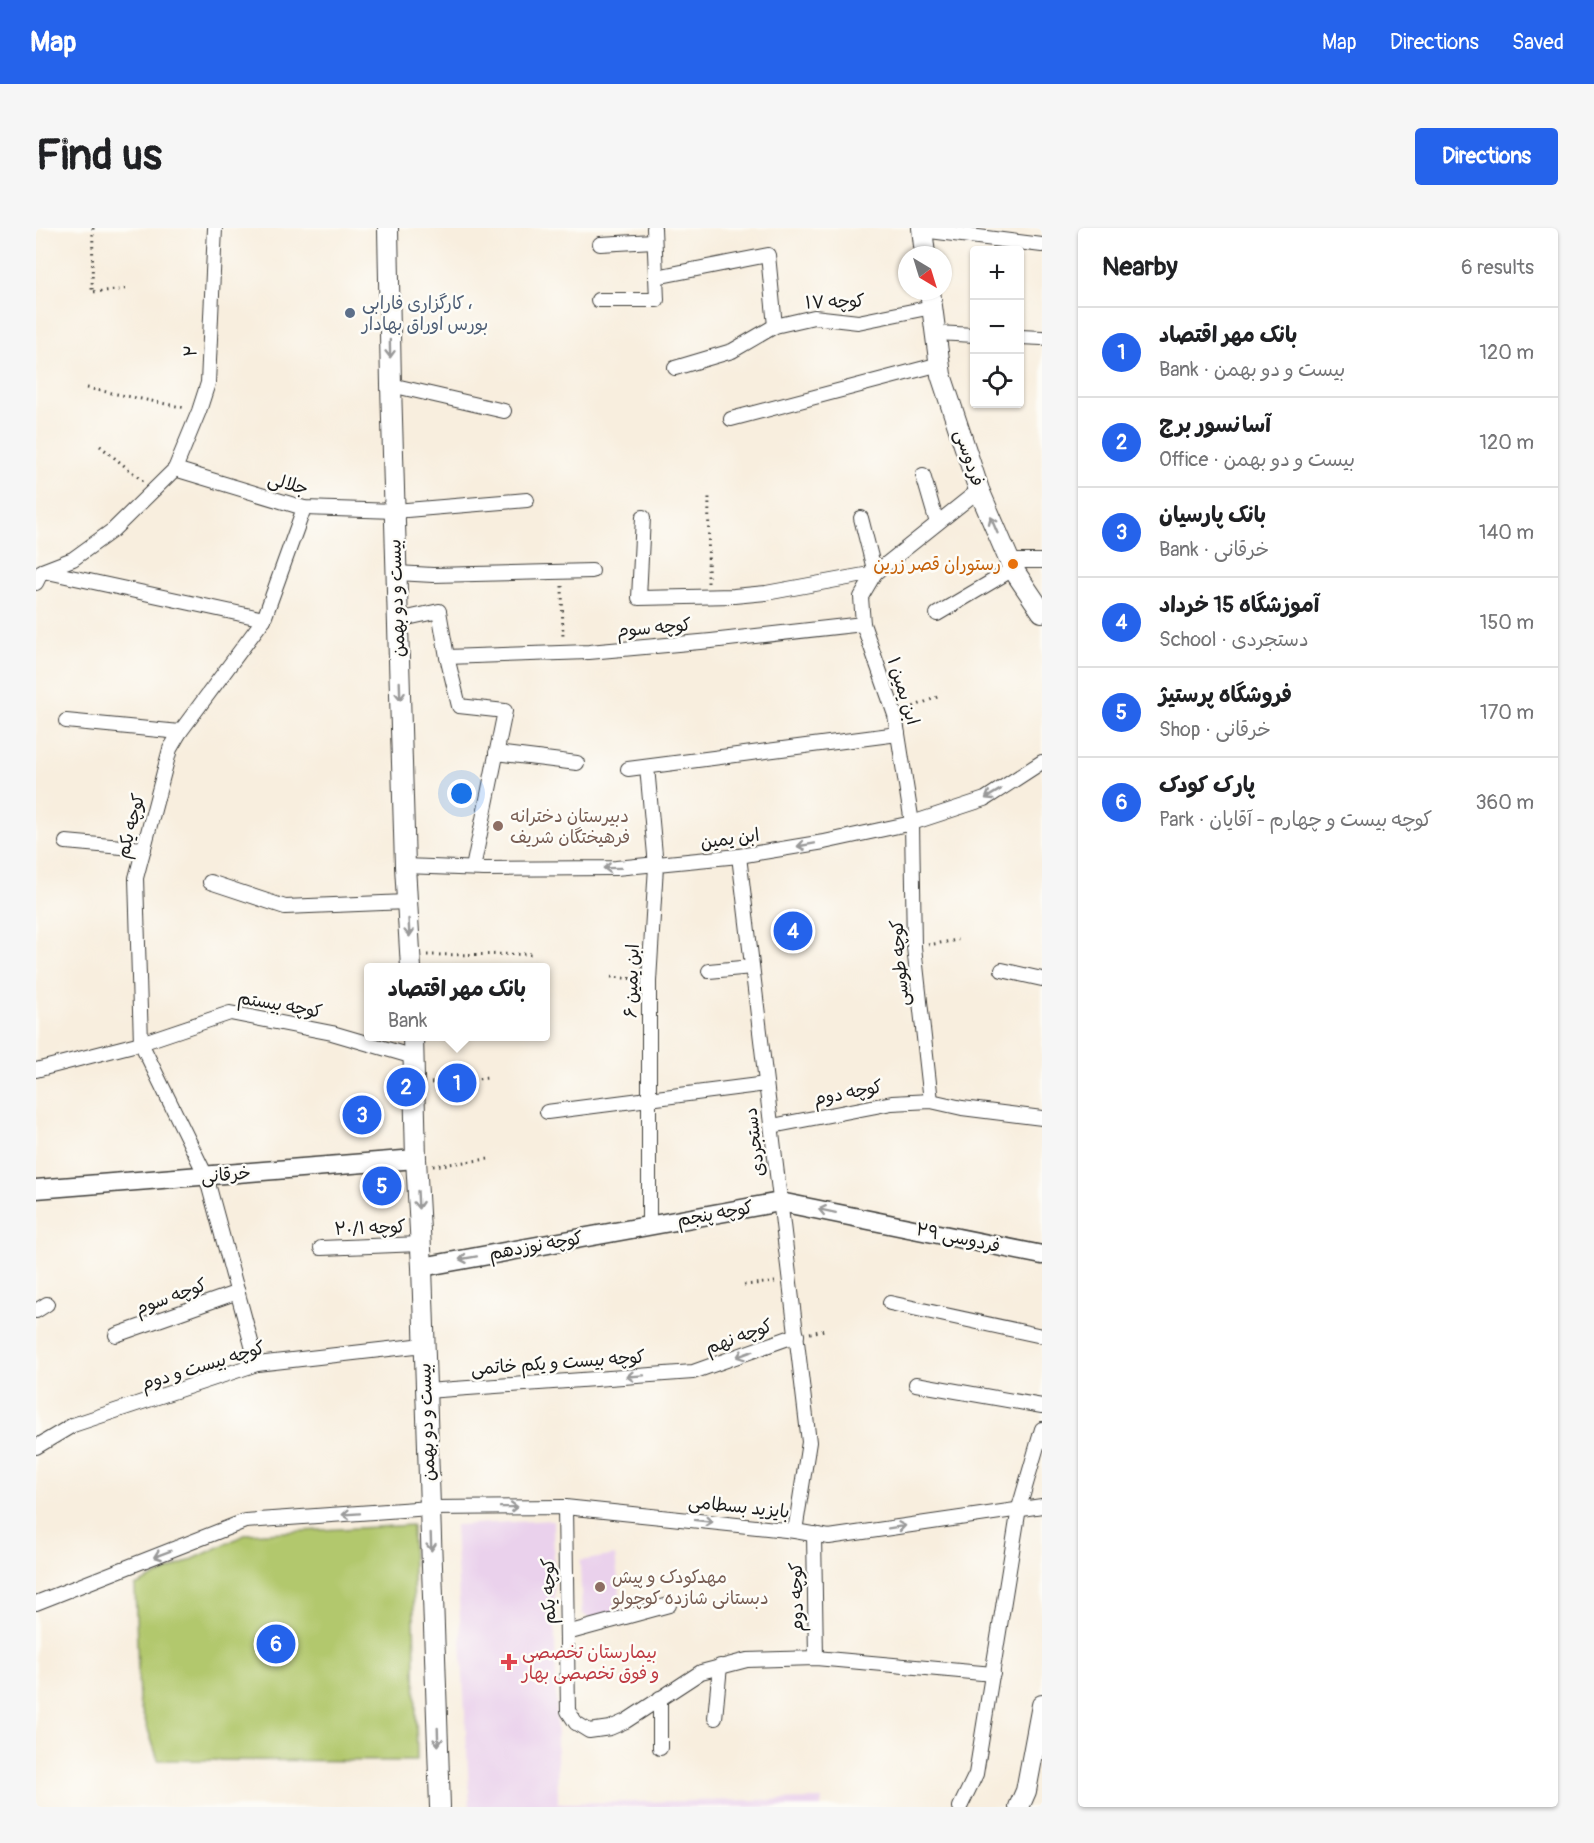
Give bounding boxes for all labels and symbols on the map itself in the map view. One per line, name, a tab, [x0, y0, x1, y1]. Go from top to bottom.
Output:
north arrow	[898, 246, 952, 300]
street label: ۱۷ کوچه	[805, 289, 866, 315]
place label: کارگزاری فارابی ، بورس اوراق بهادار	[360, 292, 488, 336]
marker: کارگزاری فارابی ، بورس اوراق بهادار	[343, 306, 357, 320]
one-way arrow	[384, 339, 396, 359]
street label: ۲	[179, 345, 203, 357]
street label: فردوسی	[949, 427, 989, 489]
street label: جلالی	[265, 468, 311, 500]
one-way arrow	[988, 516, 999, 534]
street label: بیست و دو بهمن	[383, 538, 411, 658]
place label: رستوران قصر زرین	[873, 553, 1001, 576]
marker: رستوران قصر زرین	[1006, 557, 1020, 571]
street label: کوچه سوم	[616, 613, 693, 645]
street label: ابن یمین ۱	[882, 654, 924, 728]
one-way arrow	[394, 681, 406, 701]
your location	[447, 779, 476, 808]
one-way arrow	[985, 789, 1002, 801]
street label: کوچه یکم	[111, 791, 153, 861]
place label: دبیرستان دخترانه فرهیختگان شریف	[510, 805, 630, 849]
marker: دبیرستان دخترانه فرهیختگان شریف	[491, 819, 505, 833]
street label: ابن یمین	[699, 823, 761, 855]
one-way arrow	[796, 840, 816, 851]
one-way arrow	[603, 862, 623, 874]
pin: 4	[774, 908, 813, 954]
one-way arrow	[404, 918, 415, 938]
street label: کوچه طوسی	[885, 919, 914, 1007]
street label: ابن یمین ۶	[619, 944, 645, 1018]
street label: کوچه بیستم	[236, 986, 324, 1026]
pin: 1	[438, 1060, 476, 1106]
pin: 2	[386, 1064, 425, 1110]
street label: کوچه دوم	[812, 1075, 885, 1113]
pin: 3	[342, 1092, 382, 1138]
street label: دستجردی	[739, 1106, 771, 1178]
street label: خرقانی	[200, 1161, 252, 1189]
pin: 5	[362, 1164, 402, 1208]
one-way arrow	[412, 1189, 423, 1209]
street label: کوچه پنجم	[675, 1196, 755, 1234]
one-way arrow	[818, 1205, 837, 1217]
street label: کوچه ۲۰/۱	[334, 1215, 406, 1241]
street label: فردوسی ۲۹	[914, 1218, 1002, 1258]
street label: کوچه نوزدهم	[487, 1226, 585, 1268]
one-way arrow	[459, 1253, 478, 1264]
street label: کوچه سوم	[132, 1273, 211, 1322]
street label: کوچه نهم	[702, 1314, 777, 1362]
street label: کوچه بیست و دوم	[138, 1336, 269, 1398]
street label: کوچه بیست و یکم خاتمی	[470, 1345, 646, 1383]
one-way arrow	[736, 1350, 755, 1361]
street label: بیست و دو بهمن	[413, 1362, 441, 1482]
one-way arrow	[626, 1371, 646, 1382]
street label: بایزید بسطامی	[687, 1490, 791, 1524]
one-way arrow	[499, 1501, 519, 1513]
one-way arrow	[341, 1508, 361, 1519]
one-way arrow	[693, 1516, 713, 1527]
one-way arrow	[886, 1522, 906, 1533]
one-way arrow	[425, 1531, 437, 1551]
one-way arrow	[153, 1549, 172, 1560]
street label: کوچه یکم	[537, 1557, 563, 1624]
street label: کوچه دوم	[785, 1562, 811, 1632]
place label: مهدکودک و پیش دبستانی شازده کوچولو	[611, 1566, 769, 1610]
marker: مهدکودک و پیش دبستانی شازده کوچولو	[593, 1580, 607, 1594]
pin: 6	[256, 1622, 296, 1666]
place label: بیمارستان تخصصی و فوق تخصصی بهار	[520, 1641, 659, 1685]
marker: بیمارستان تخصصی و فوق تخصصی بهار	[500, 1653, 518, 1671]
one-way arrow	[432, 1726, 444, 1746]

